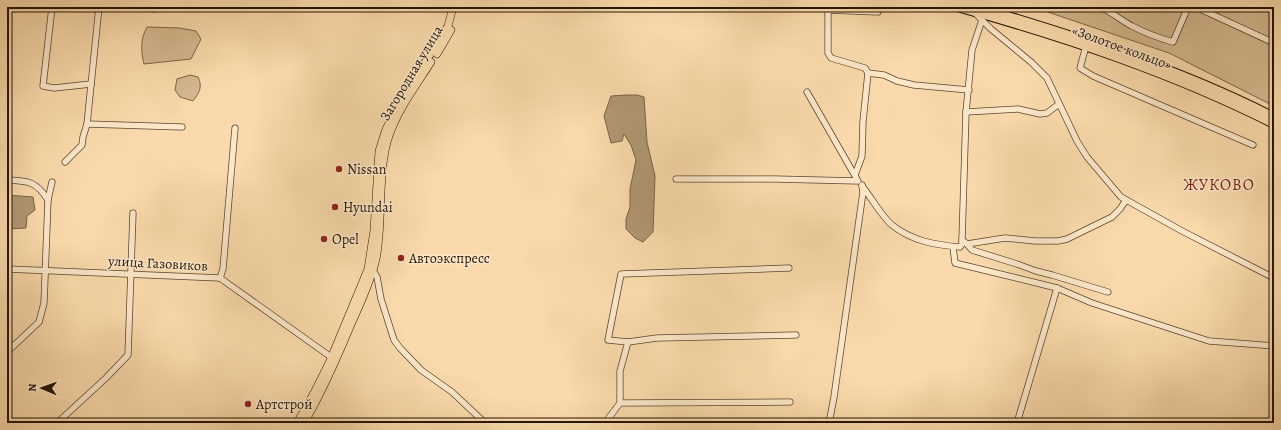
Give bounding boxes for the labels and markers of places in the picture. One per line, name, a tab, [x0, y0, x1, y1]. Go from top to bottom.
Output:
place label: Nissan	[347, 160, 387, 179]
marker: Nissan	[334, 164, 344, 174]
place label: Hyundai	[343, 198, 393, 217]
marker: Hyundai	[330, 202, 340, 212]
place label: Opel	[332, 230, 359, 249]
marker: Opel	[319, 234, 329, 244]
place label: Автоэкспресс	[408, 249, 490, 268]
marker: Автоэкспресс	[396, 253, 406, 263]
place label: Артстрой	[255, 395, 312, 414]
marker: Артстрой	[243, 399, 253, 409]

